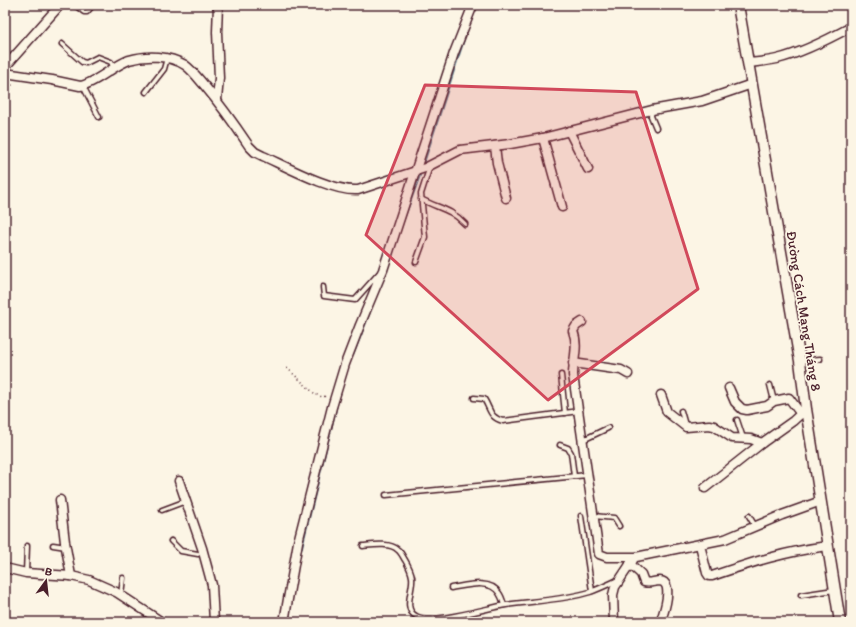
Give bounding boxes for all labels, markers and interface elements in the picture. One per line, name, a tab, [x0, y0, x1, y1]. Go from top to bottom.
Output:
street label: Đường Cách Mạng Tháng 8	[782, 230, 825, 393]
north arrow	[26, 561, 66, 601]
text: B	[43, 565, 54, 579]

